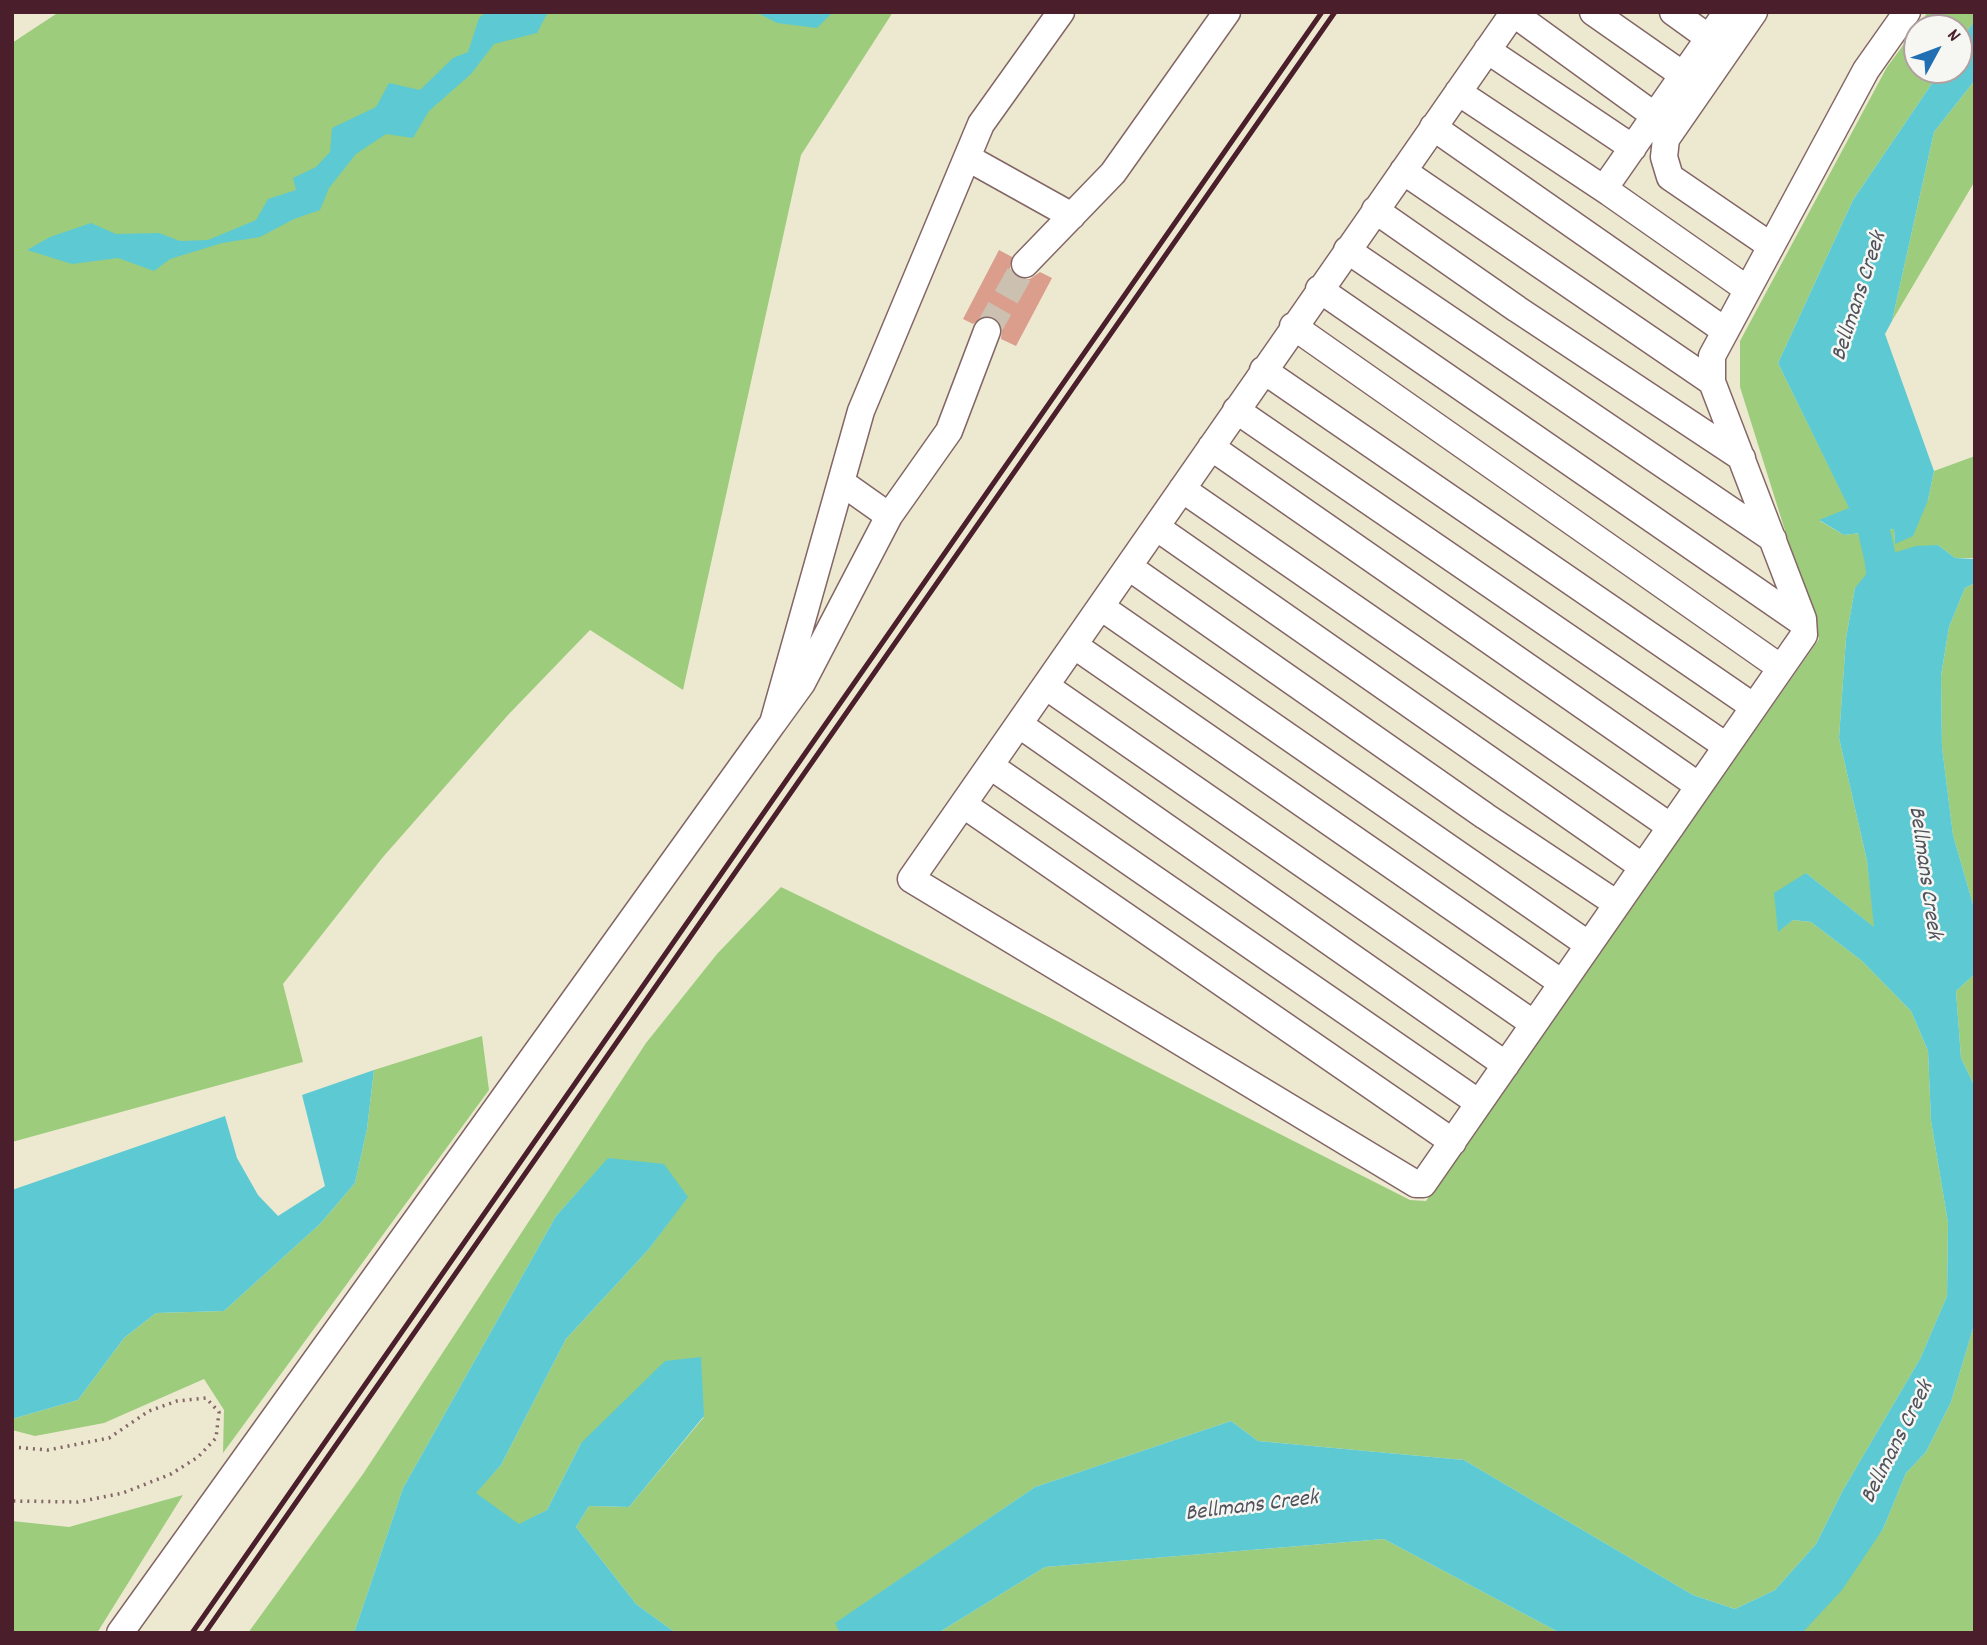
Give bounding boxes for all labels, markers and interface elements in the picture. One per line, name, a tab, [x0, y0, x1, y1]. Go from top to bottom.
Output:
north arrow	[1903, 14, 1973, 84]
text: N	[1939, 24, 1966, 49]
water label: Bellmans Creek	[1827, 229, 1895, 365]
water label: Bellmans Creek	[1900, 805, 1946, 941]
water label: Bellmans Creek	[1856, 1377, 1942, 1509]
water label: Bellmans Creek	[1184, 1486, 1320, 1530]

